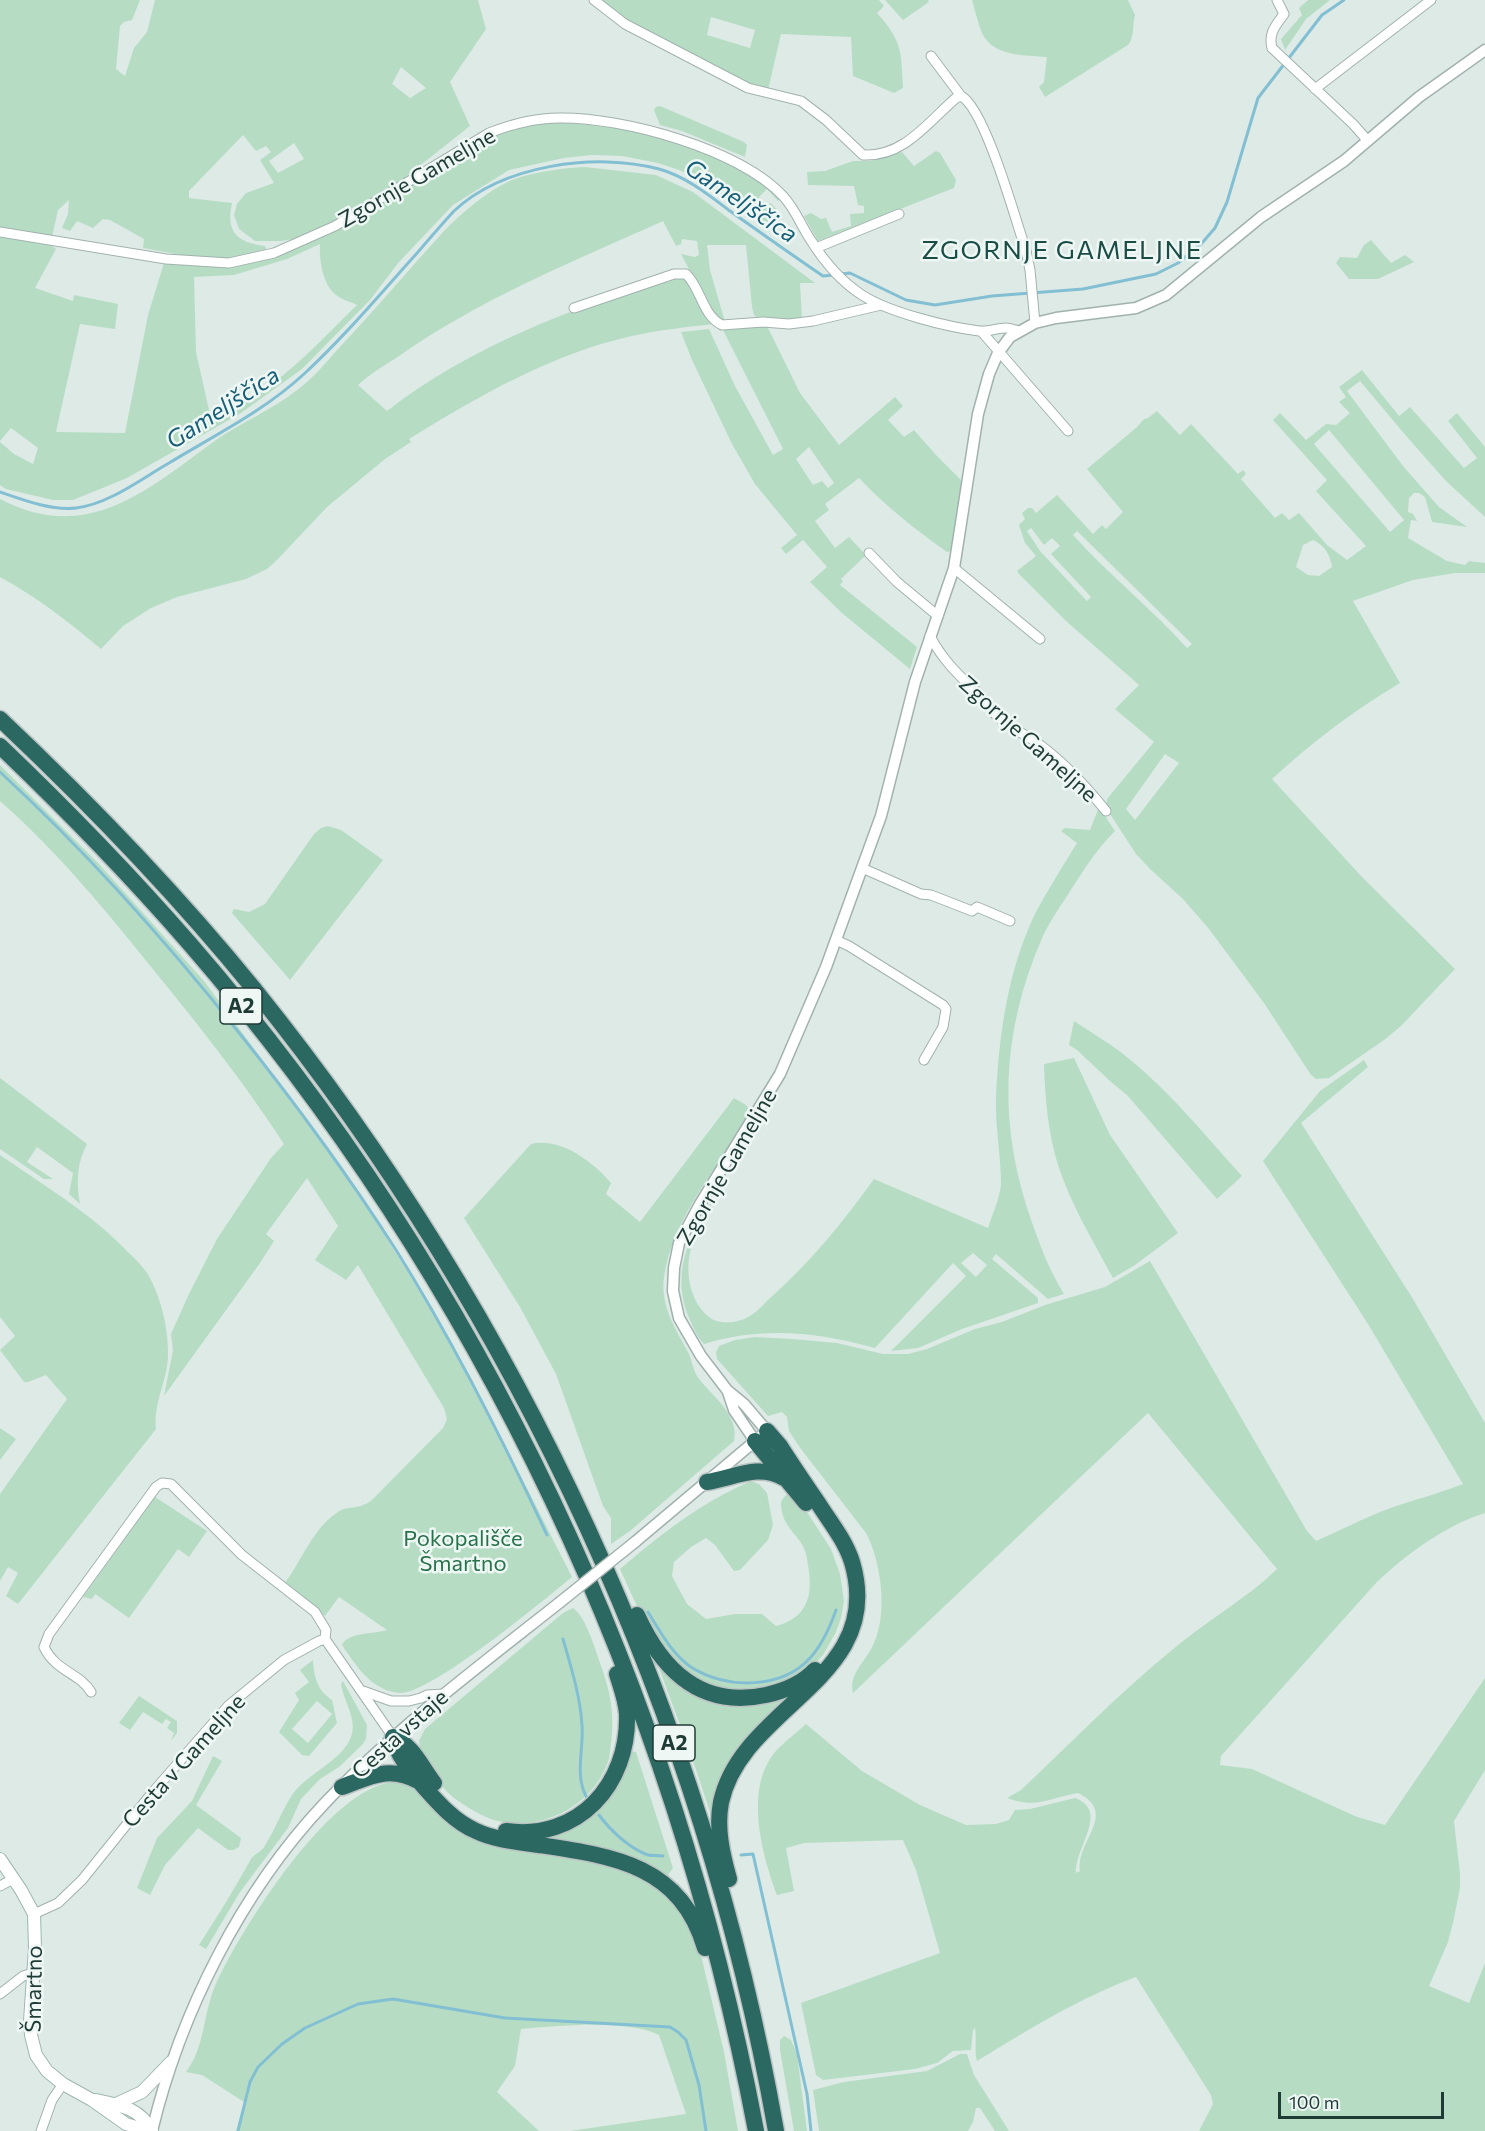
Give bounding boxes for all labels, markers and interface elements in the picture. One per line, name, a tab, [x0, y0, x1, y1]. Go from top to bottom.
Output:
street label: Zgornje Gameljne	[334, 122, 500, 234]
water label: Gameljščica	[679, 153, 803, 249]
district label: ZGORNJE GAMELJNE	[921, 234, 1203, 266]
water label: Gameljščica	[161, 361, 285, 455]
street label: Zgornje Gameljne	[954, 670, 1102, 808]
road number: A2	[220, 988, 262, 1024]
street label: Zgornje Gameljne	[671, 1084, 783, 1250]
park label: Pokopališče Šmartno	[403, 1526, 523, 1578]
street label: Cesta vstaje	[346, 1684, 454, 1784]
street label: Cesta v Gameljne	[117, 1689, 251, 1833]
road number: A2	[653, 1725, 695, 1761]
street label: Šmartno	[20, 1945, 48, 2033]
scale bar	[1281, 2080, 1448, 2118]
text: 100 m	[1289, 2091, 1339, 2113]

